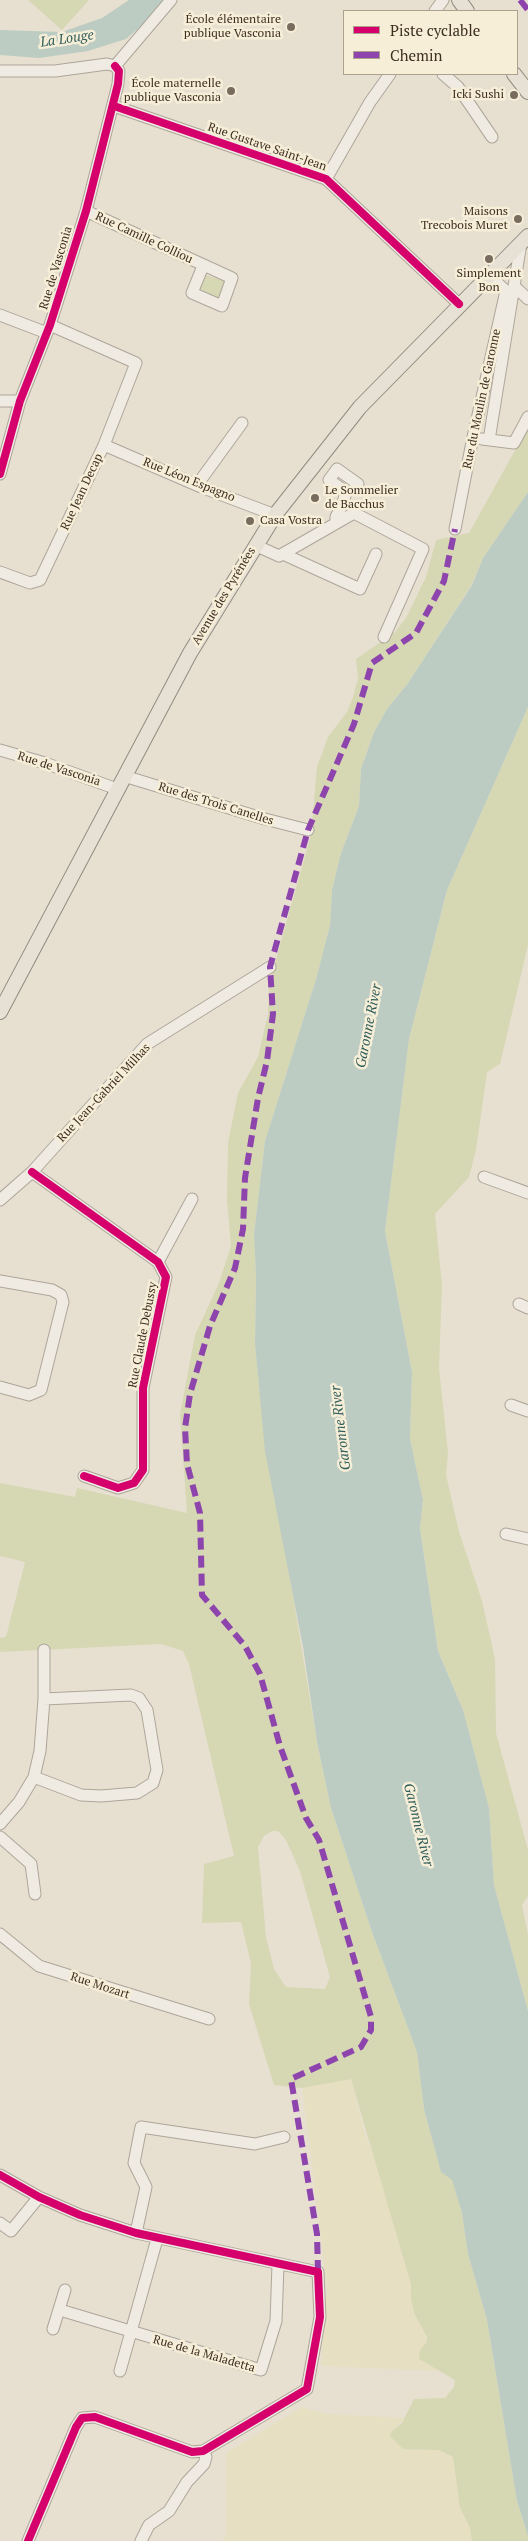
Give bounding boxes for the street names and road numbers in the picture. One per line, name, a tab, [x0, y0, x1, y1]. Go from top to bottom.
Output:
street label: Rue Gustave Saint-Jean	[206, 120, 328, 174]
street label: Rue Camille Colliou	[93, 209, 195, 267]
street label: Rue de Vasconia	[36, 225, 76, 311]
street label: Rue du Moulin de Garonne	[460, 328, 504, 470]
street label: Rue Jean Decap	[58, 451, 106, 533]
street label: Rue Léon Espagno	[141, 455, 237, 505]
street label: Avenue des Pyrénées	[189, 545, 259, 647]
street label: Rue de Vasconia	[16, 749, 102, 789]
street label: Rue des Trois Canelles	[157, 780, 275, 828]
street label: Rue Jean-Gabriel Milhas	[55, 1041, 153, 1145]
street label: Rue Claude Debussy	[126, 1281, 160, 1389]
street label: Rue Mozart	[69, 1970, 131, 2002]
street label: Rue de la Maladetta	[151, 2333, 257, 2375]

